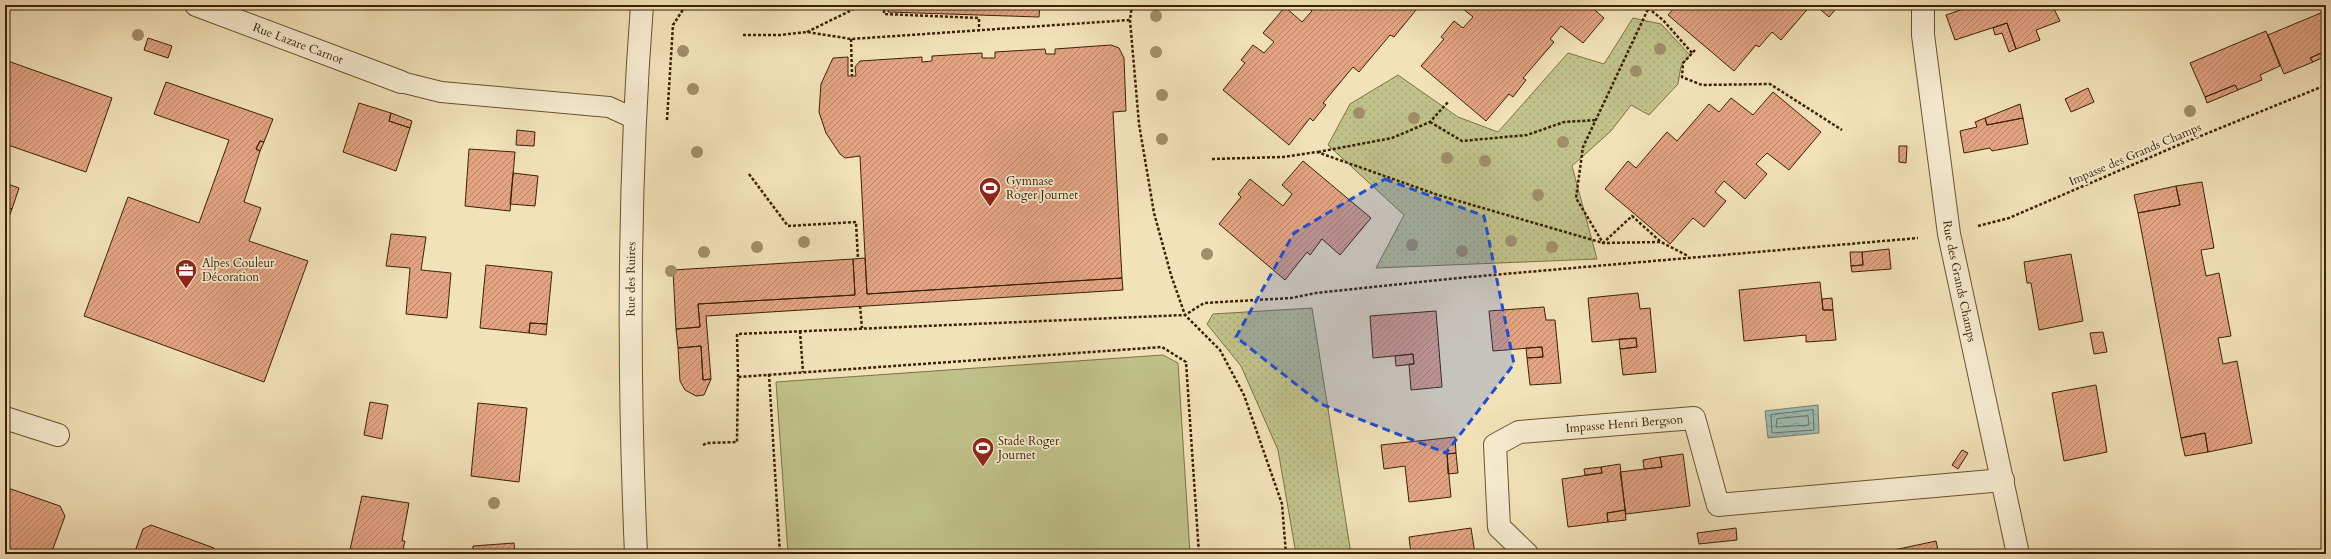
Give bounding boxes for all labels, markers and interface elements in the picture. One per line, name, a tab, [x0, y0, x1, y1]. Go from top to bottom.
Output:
street label: Rue Lazare Carnot	[250, 19, 346, 68]
street label: Impasse des Grands Champs	[2066, 119, 2204, 189]
place label: Gymnase Roger Journet	[1006, 173, 1078, 203]
sports icon: Gymnase Roger Journet	[977, 175, 1003, 208]
street label: Rue des Grands Champs	[1939, 219, 1980, 343]
street label: Rue des Ruires	[623, 242, 639, 317]
place label: Alpes Couleur Décoration	[202, 255, 275, 285]
office icon: Alpes Couleur Décoration	[173, 257, 199, 290]
street label: Impasse Henri Bergson	[1565, 411, 1684, 436]
place label: Stade Roger Journet	[996, 433, 1060, 463]
sports icon: Stade Roger Journet	[970, 435, 996, 468]

